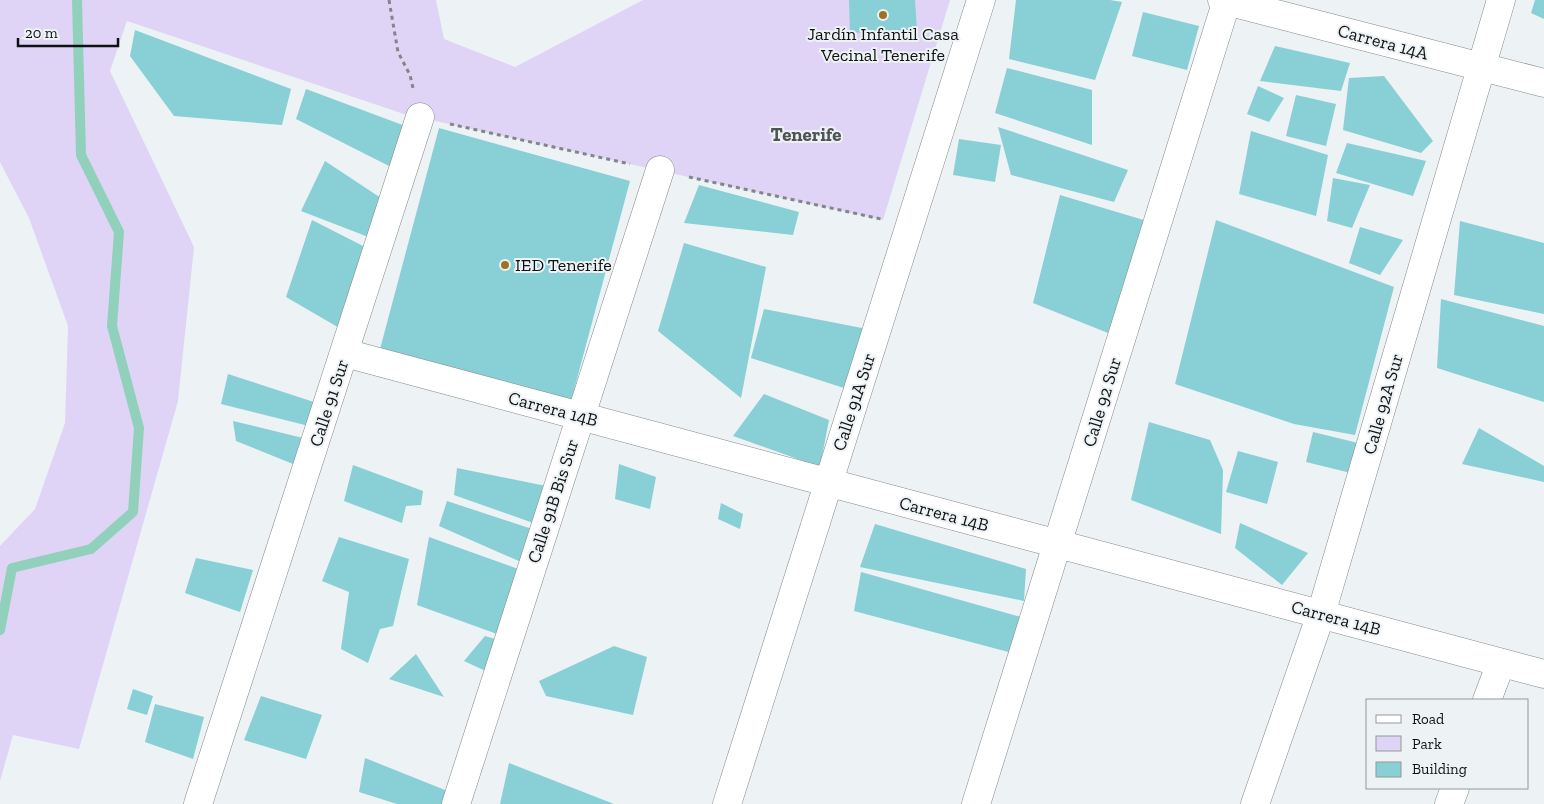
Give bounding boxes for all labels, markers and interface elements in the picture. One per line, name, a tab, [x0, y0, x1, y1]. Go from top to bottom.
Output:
marker: Jardín Infantil Casa Vecinal Tenerife	[877, 9, 889, 21]
scale bar	[18, 15, 118, 47]
street label: Carrera 14A	[1335, 19, 1431, 65]
place label: Jardín Infantil Casa Vecinal Tenerife	[807, 23, 959, 66]
text: 20 m	[25, 24, 58, 42]
district label: Tenerife	[771, 123, 841, 146]
place label: IED Tenerife	[515, 254, 612, 276]
marker: IED Tenerife	[499, 259, 511, 271]
street label: Calle 91A Sur	[828, 350, 880, 454]
street label: Calle 92A Sur	[1358, 351, 1408, 457]
street label: Calle 92 Sur	[1078, 355, 1126, 449]
street label: Calle 91 Sur	[305, 357, 353, 449]
street label: Carrera 14B	[506, 387, 600, 432]
street label: Calle 91B Bis Sur	[523, 436, 583, 566]
street label: Carrera 14B	[897, 492, 991, 537]
street label: Carrera 14B	[1289, 596, 1383, 641]
legend	[1366, 699, 1529, 789]
text: Road	[1412, 710, 1445, 728]
text: Park	[1412, 735, 1442, 753]
text: Building	[1412, 760, 1467, 778]

